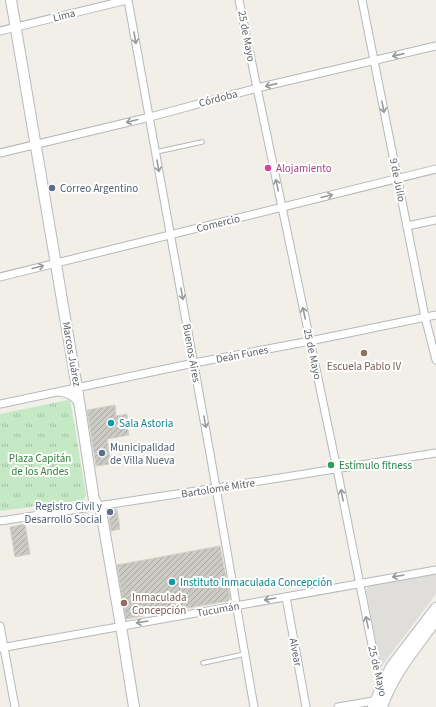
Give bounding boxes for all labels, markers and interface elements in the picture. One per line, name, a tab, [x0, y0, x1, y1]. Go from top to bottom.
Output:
street label: Lima	[51, 5, 77, 26]
street label: 25 de Mayo	[234, 9, 259, 63]
one-way arrow	[131, 31, 139, 44]
one-way arrow	[392, 52, 405, 60]
one-way arrow	[265, 81, 278, 89]
street label: Córdoba	[197, 86, 239, 111]
one-way arrow	[380, 100, 388, 113]
one-way arrow	[126, 118, 139, 125]
street label: 9 de Julio	[386, 157, 409, 203]
one-way arrow	[155, 159, 163, 172]
place label: Alojamiento	[276, 161, 332, 176]
marker: Alojamiento	[263, 163, 273, 173]
one-way arrow	[273, 179, 281, 192]
place label: Correo Argentino	[60, 181, 138, 196]
marker: Correo Argentino	[47, 183, 57, 193]
one-way arrow	[320, 192, 333, 199]
street label: Comercio	[195, 211, 241, 236]
one-way arrow	[31, 263, 44, 271]
one-way arrow	[178, 287, 186, 300]
one-way arrow	[299, 307, 307, 320]
street label: Marcos Juárez	[58, 321, 85, 388]
street label: Buenos Aires	[179, 323, 204, 384]
street label: 25 de Mayo	[300, 327, 325, 381]
street label: Deán Funes	[215, 342, 270, 367]
marker: Escuela Pablo IV	[359, 348, 369, 358]
place label: Escuela Pablo IV	[327, 359, 401, 374]
one-way arrow	[201, 415, 209, 428]
place label: Sala Astoria	[119, 416, 173, 431]
marker: Sala Astoria	[106, 418, 116, 428]
place label: Municipalidad de Villa Nueva	[110, 440, 175, 468]
marker: Municipalidad de Villa Nueva	[97, 448, 107, 458]
park label: Plaza Capitán de los Andes	[9, 451, 71, 479]
place label: Estímulo fitness	[339, 458, 412, 473]
marker: Estímulo fitness	[326, 460, 336, 470]
street label: Bartolomé Mitre	[180, 475, 257, 502]
one-way arrow	[337, 489, 345, 502]
place label: Registro Civil y Desarrollo Social	[24, 499, 102, 527]
marker: Registro Civil y Desarrollo Social	[105, 507, 115, 517]
one-way arrow	[391, 573, 404, 581]
place label: Instituto Inmaculada Concepción	[180, 575, 332, 590]
marker: Instituto Inmaculada Concepción	[167, 577, 177, 587]
place label: Inmaculada Concepción	[132, 590, 187, 618]
one-way arrow	[264, 596, 277, 604]
marker: Inmaculada Concepción	[119, 598, 129, 608]
street label: Tucumán	[196, 598, 241, 621]
one-way arrow	[363, 616, 371, 629]
one-way arrow	[136, 618, 149, 626]
street label: Alvear	[286, 637, 305, 668]
street label: 25 de Mayo	[364, 644, 391, 698]

